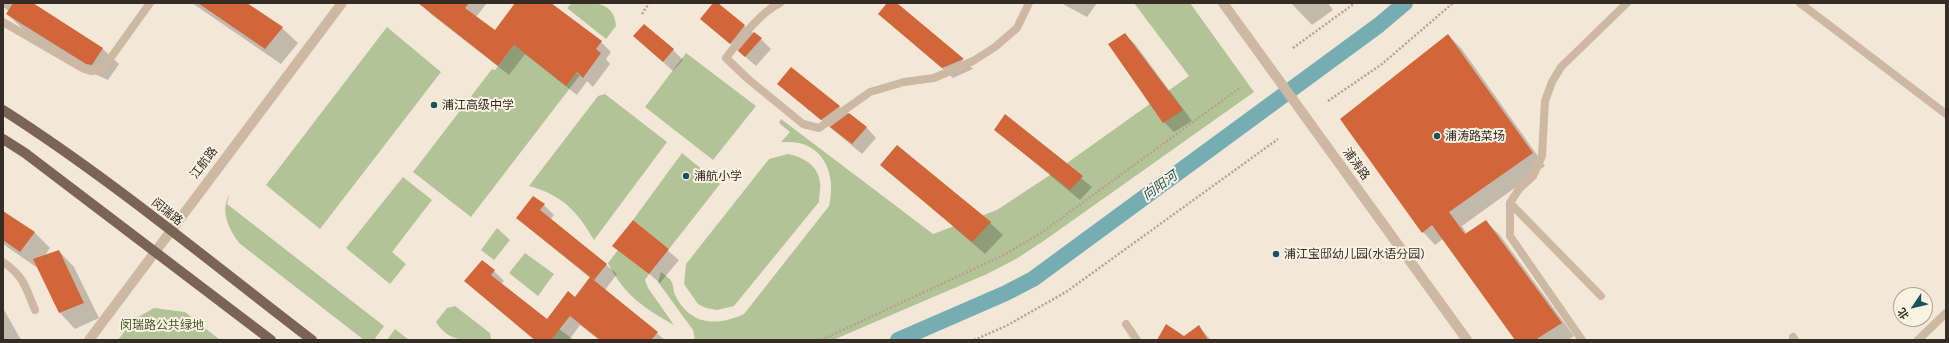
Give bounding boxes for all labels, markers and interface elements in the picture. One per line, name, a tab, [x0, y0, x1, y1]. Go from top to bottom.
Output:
place label: 浦江高级中学	[442, 98, 514, 112]
marker: 浦江高级中学	[429, 100, 439, 110]
place label: 浦涛路菜场	[1445, 129, 1505, 143]
marker: 浦涛路菜场	[1432, 131, 1442, 141]
street label: 江航路	[187, 144, 221, 182]
street label: 浦涛路	[1340, 145, 1372, 183]
water label: 向阳河	[1140, 168, 1180, 204]
place label: 浦航小学	[694, 169, 742, 183]
marker: 浦航小学	[681, 171, 691, 181]
street label: 闵瑞路	[148, 195, 186, 229]
place label: 浦江宝邸幼儿园(水语分园)	[1284, 247, 1424, 261]
marker: 浦江宝邸幼儿园(水语分园)	[1271, 249, 1281, 259]
north arrow	[1893, 287, 1933, 327]
text: 北	[1895, 305, 1912, 322]
park label: 闵瑞路公共绿地	[120, 318, 204, 332]

